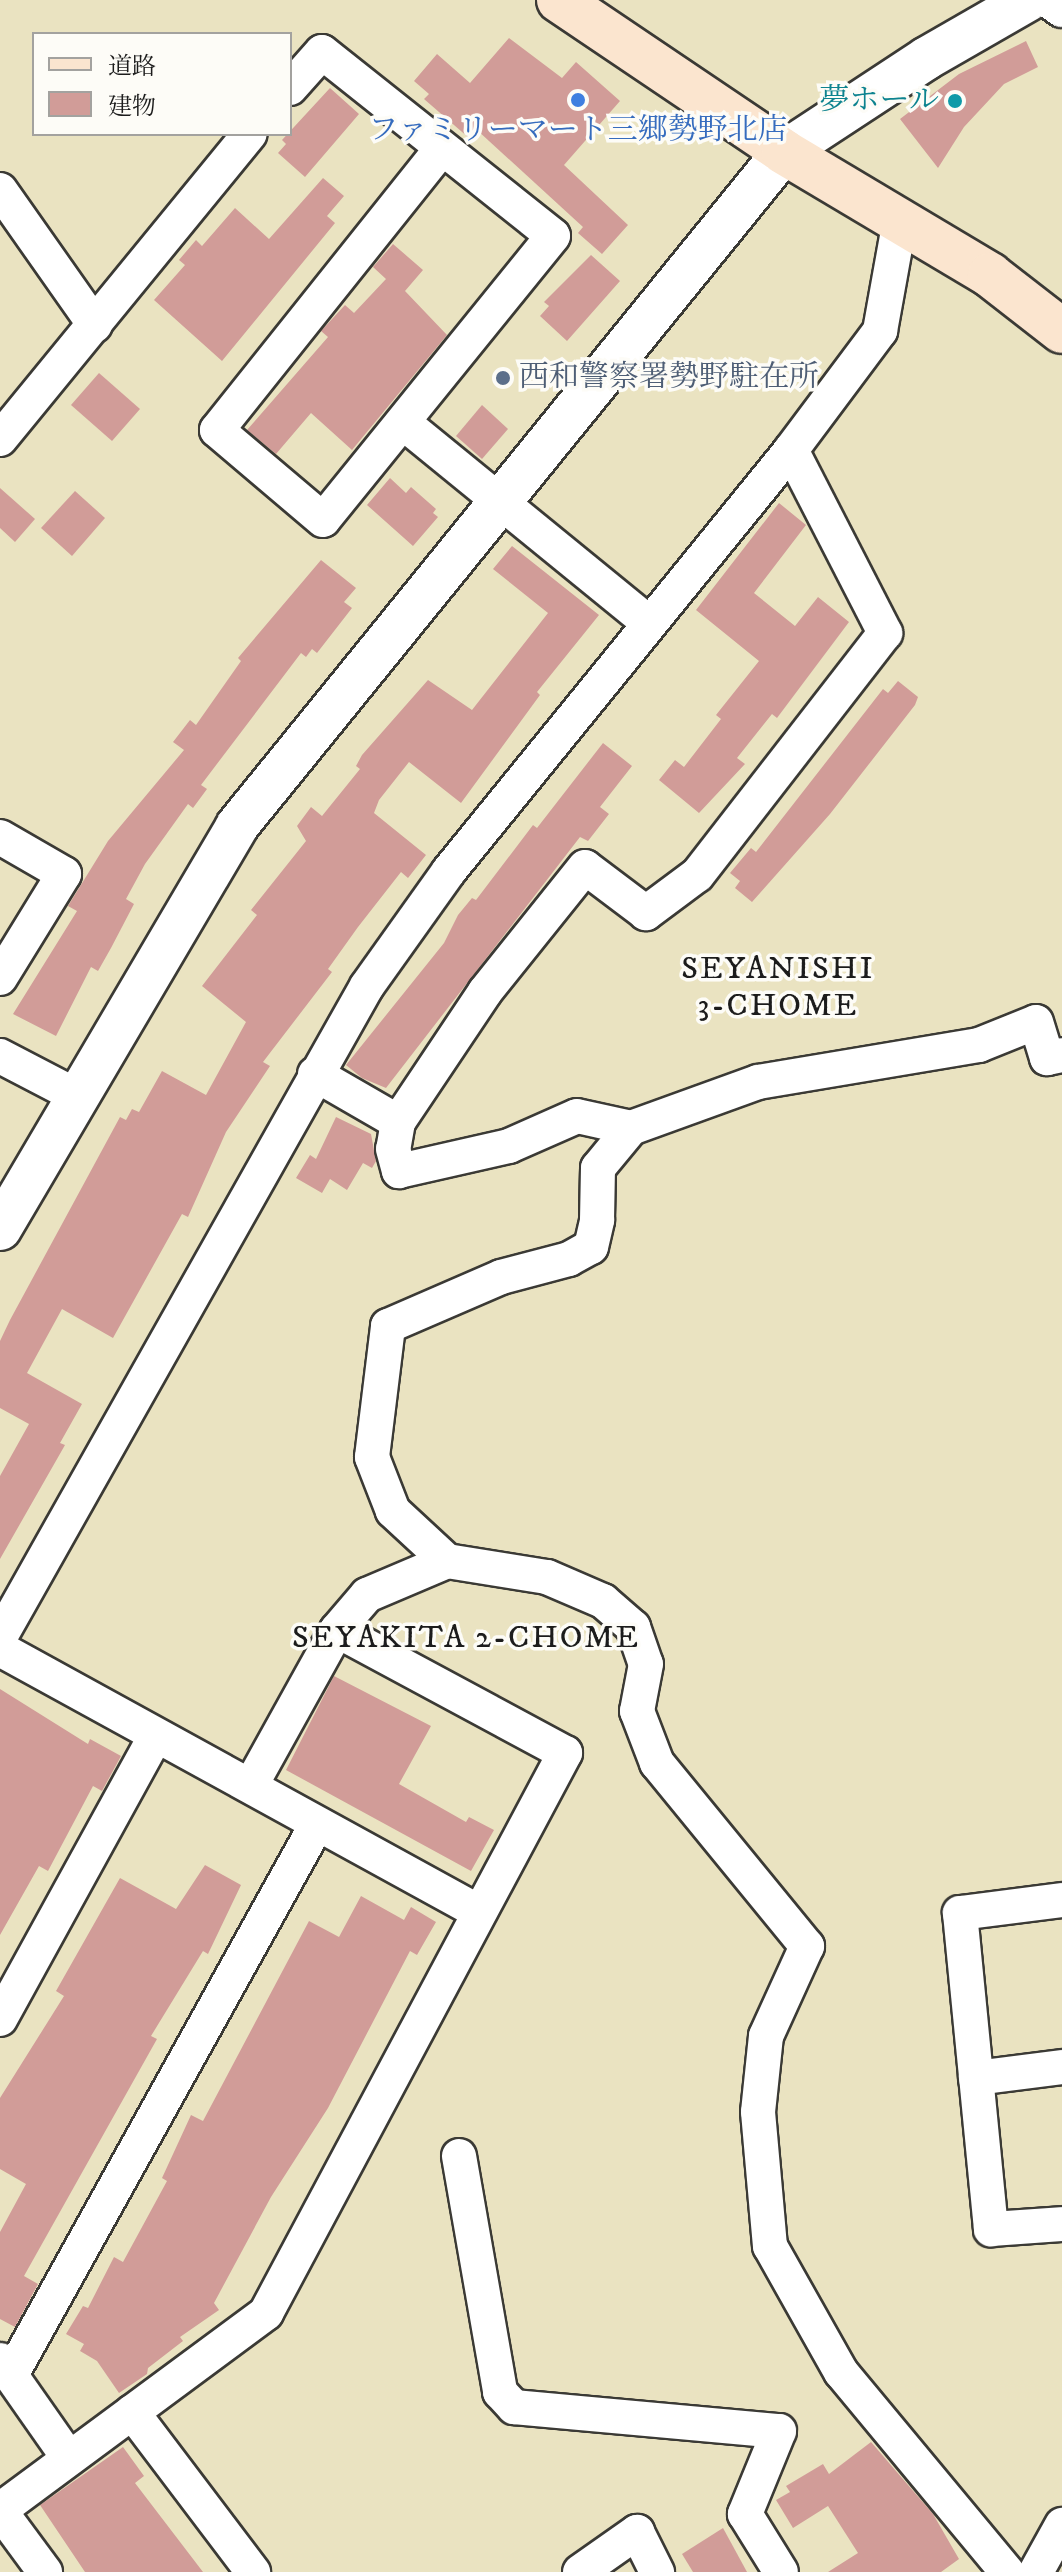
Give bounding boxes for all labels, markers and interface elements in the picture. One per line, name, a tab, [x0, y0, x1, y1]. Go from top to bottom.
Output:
legend	[32, 32, 292, 136]
text: 道路	[108, 52, 156, 82]
place label: 夢ホール	[819, 83, 939, 119]
marker: ファミリーマート三郷勢野北店	[569, 91, 587, 109]
text: 建物	[108, 92, 156, 122]
marker: 夢ホール	[946, 92, 964, 110]
place label: ファミリーマート三郷勢野北店	[368, 113, 788, 149]
place label: 西和警察署勢野駐在所	[519, 360, 819, 396]
marker: 西和警察署勢野駐在所	[494, 369, 512, 387]
district label: SEYANISHI 3-CHOME	[681, 951, 875, 1026]
district label: SEYAKITA 2-CHOME	[292, 1619, 640, 1657]

